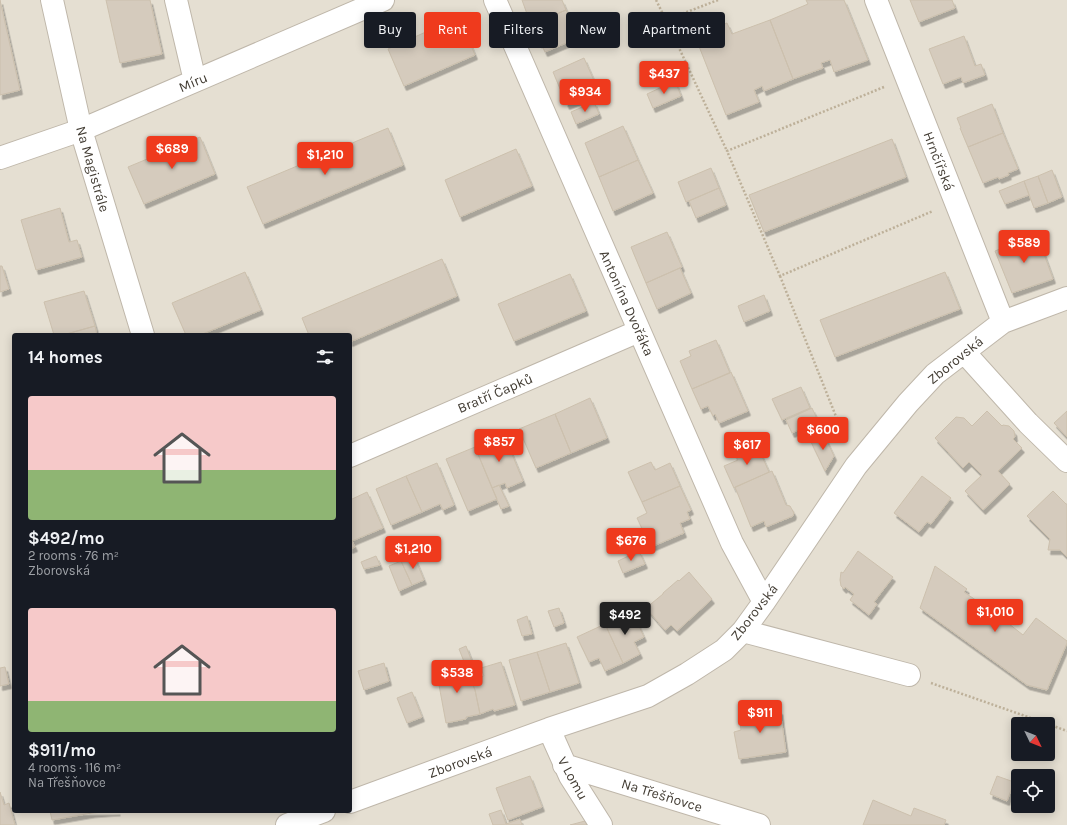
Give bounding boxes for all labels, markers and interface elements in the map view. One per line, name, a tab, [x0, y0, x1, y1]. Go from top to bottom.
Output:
chip: Buy	[364, 12, 416, 48]
chip: Rent	[424, 12, 481, 48]
chip: Filters	[489, 12, 558, 48]
chip: New	[566, 12, 620, 48]
chip: Apartment	[628, 12, 725, 48]
pin: $437	[640, 61, 688, 95]
text: $437	[648, 66, 680, 81]
street label: Míru	[176, 69, 210, 96]
pin: $934	[561, 79, 609, 113]
text: $934	[569, 84, 601, 99]
street label: Na Magistrále	[72, 124, 113, 214]
street label: Hrnčířská	[919, 129, 958, 193]
pin: $689	[148, 136, 196, 170]
text: $689	[155, 141, 189, 156]
pin: $1,210	[292, 142, 358, 176]
text: $1,210	[306, 147, 344, 162]
pin: $589	[1000, 230, 1048, 264]
text: $589	[1008, 235, 1040, 250]
street label: Antonína Dvořáka	[596, 248, 657, 359]
street label: Zborovská	[924, 333, 987, 388]
icon: filters	[314, 346, 336, 368]
text: 14 homes	[28, 347, 103, 367]
street label: Bratří Čapků	[455, 370, 535, 417]
pin: $600	[799, 417, 847, 451]
icon: home	[146, 422, 218, 494]
text: $600	[806, 422, 840, 437]
pin: $857	[475, 429, 523, 463]
pin: $617	[723, 432, 771, 466]
text: $857	[483, 434, 515, 449]
text: $617	[733, 437, 761, 452]
text: $492/mo	[28, 528, 104, 548]
pin: $676	[607, 528, 655, 562]
text: $676	[615, 533, 647, 548]
pin: $1,210	[380, 536, 446, 570]
text: $1,210	[394, 541, 432, 556]
text: 2 rooms · 76 m²	[28, 548, 119, 563]
text: Zborovská	[28, 563, 90, 578]
street label: Zborovská	[727, 581, 782, 644]
pin: $1,010	[962, 599, 1028, 633]
pin: $492	[601, 602, 649, 636]
text: $1,010	[976, 604, 1014, 619]
text: $492	[609, 607, 641, 622]
icon: home	[146, 634, 218, 706]
pin: $538	[433, 660, 481, 694]
text: $538	[440, 665, 474, 680]
pin: $911	[736, 700, 784, 734]
text: $911	[747, 705, 773, 720]
north arrow	[1011, 717, 1055, 761]
map controls	[1011, 717, 1055, 813]
text: $911/mo	[28, 740, 96, 760]
street label: Zborovská	[426, 743, 495, 782]
street label: V Lomu	[554, 754, 591, 803]
text: 4 rooms · 116 m²	[28, 760, 121, 775]
button: locate	[1011, 769, 1055, 813]
text: Na Třešňovce	[28, 775, 106, 790]
street label: Na Třešňovce	[619, 775, 704, 816]

